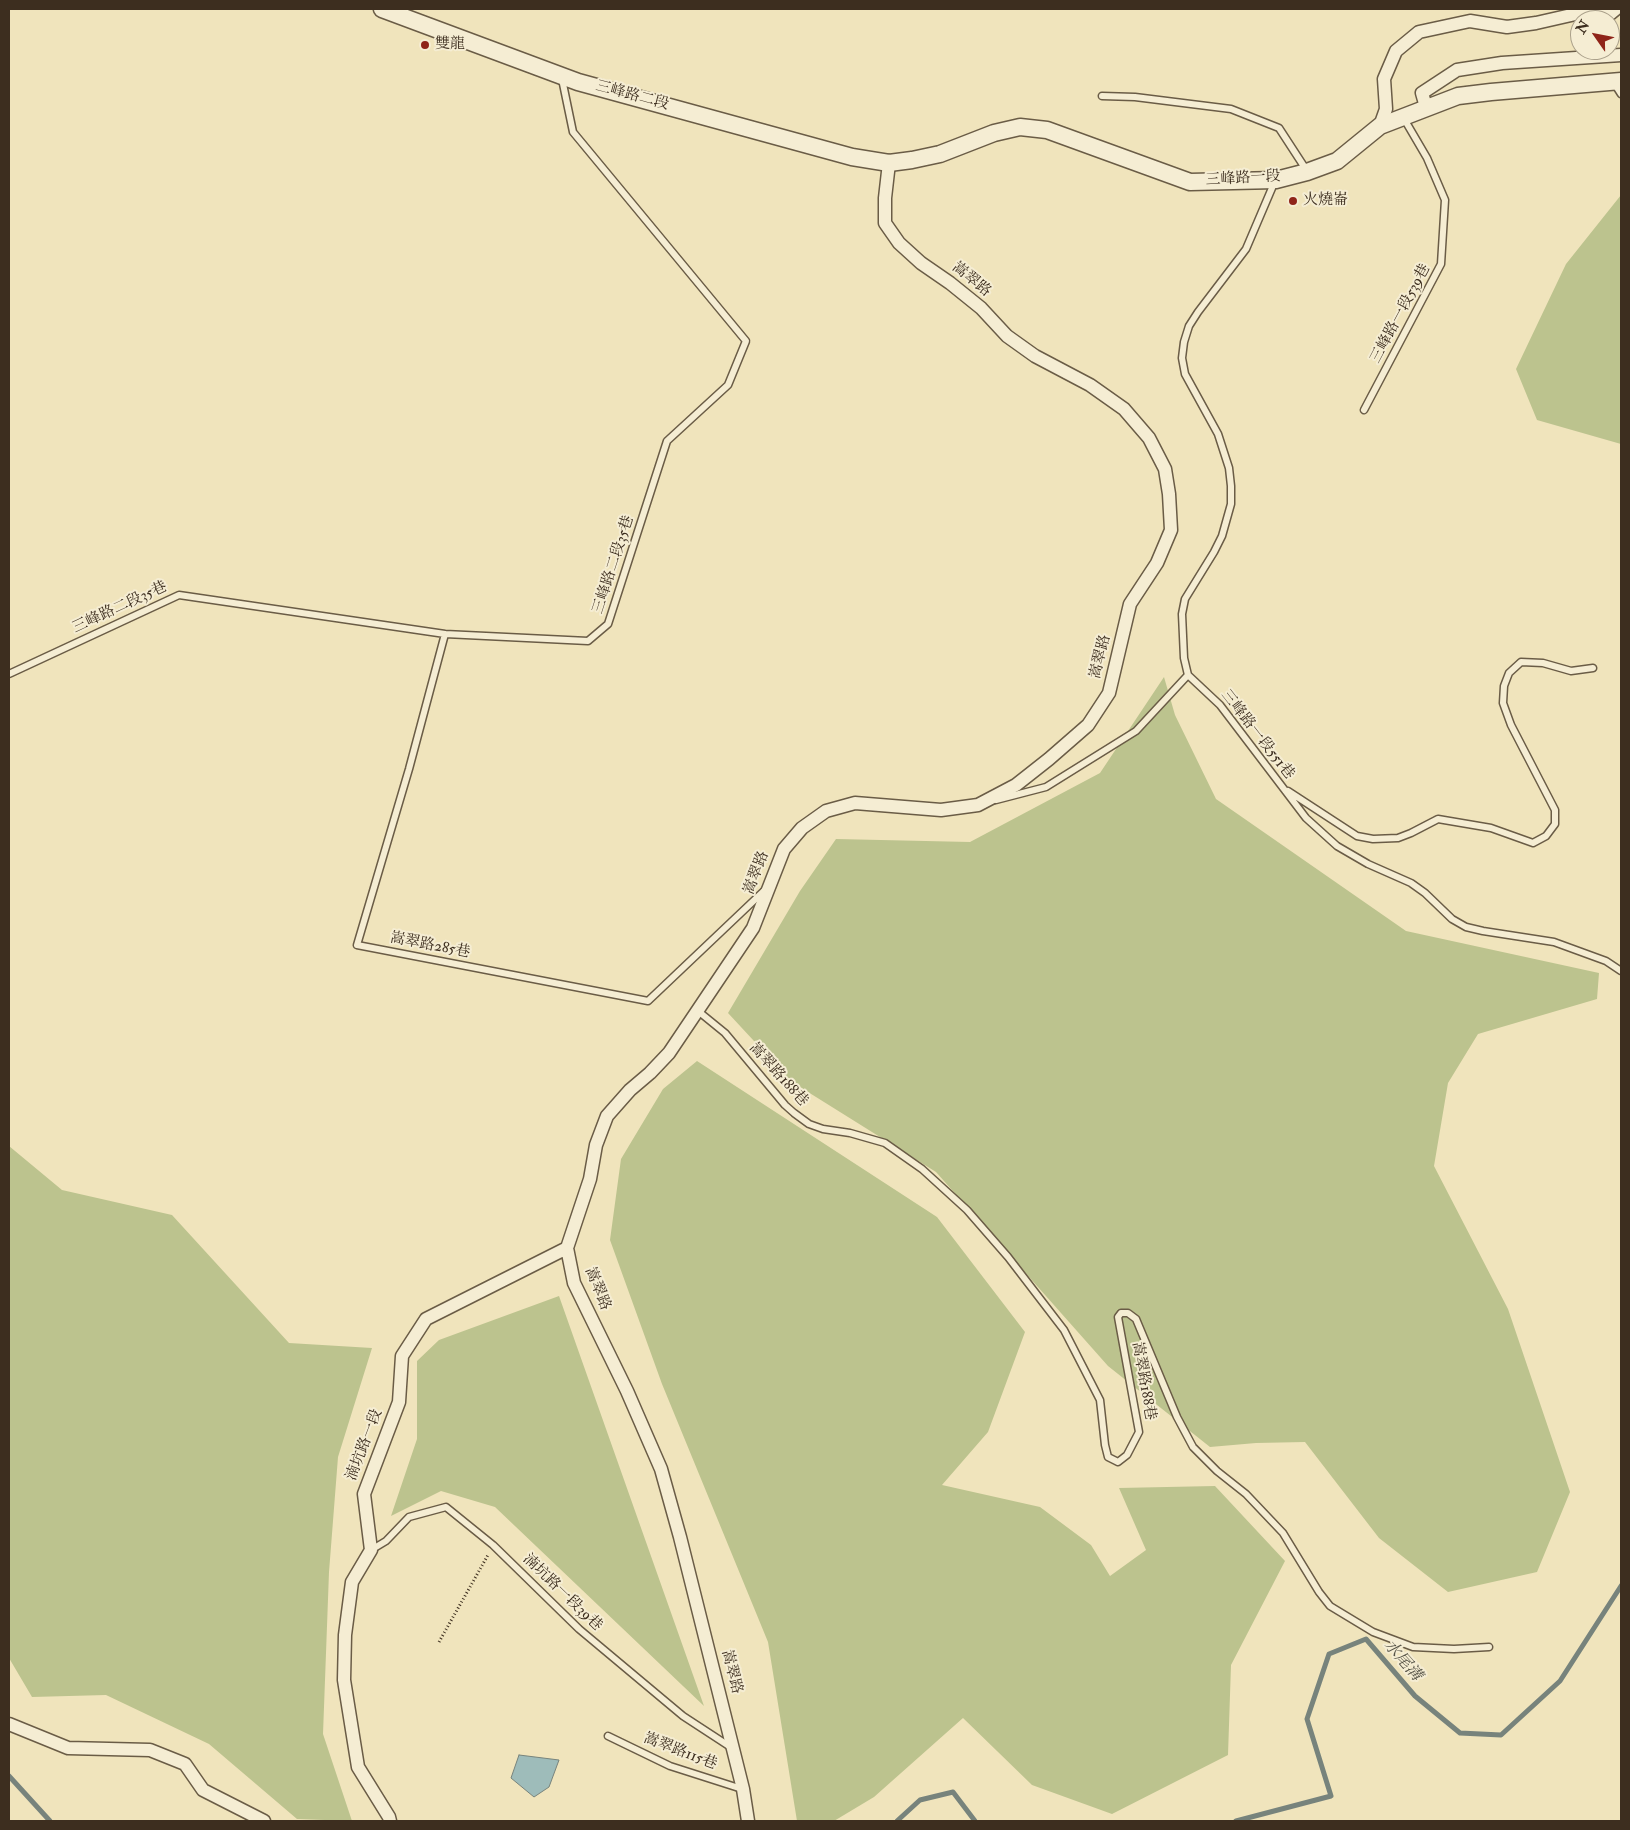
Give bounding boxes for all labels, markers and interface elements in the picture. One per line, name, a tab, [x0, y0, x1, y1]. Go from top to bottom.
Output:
north arrow	[1570, 10, 1620, 60]
text: N	[1572, 17, 1593, 37]
place label: 雙龍	[435, 36, 465, 54]
marker: 雙龍	[419, 39, 431, 51]
street label: 三峰路二段	[593, 78, 671, 114]
street label: 三峰路一段	[1205, 168, 1281, 190]
place label: 火燒崙	[1303, 192, 1348, 210]
marker: 火燒崙	[1287, 195, 1299, 207]
street label: 嵩翠路	[948, 259, 994, 301]
street label: 三峰路一段539巷	[1367, 261, 1435, 367]
street label: 三峰路二段35巷	[590, 514, 638, 616]
street label: 三峰路二段35巷	[70, 578, 170, 638]
street label: 嵩翠路	[1087, 633, 1115, 681]
street label: 三峰路一段551巷	[1216, 687, 1298, 783]
street label: 嵩翠路	[741, 849, 773, 897]
street label: 嵩翠路285巷	[388, 929, 472, 963]
street label: 嵩翠路188巷	[745, 1039, 811, 1111]
street label: 嵩翠路	[580, 1265, 614, 1313]
street label: 嵩翠路188巷	[1127, 1340, 1159, 1422]
street label: 湳坑路一段	[343, 1407, 387, 1483]
street label: 湳坑路一段39巷	[519, 1551, 605, 1635]
water label: 水尾溝	[1379, 1637, 1425, 1685]
street label: 嵩翠路	[717, 1648, 745, 1696]
street label: 嵩翠路115巷	[641, 1730, 719, 1774]

